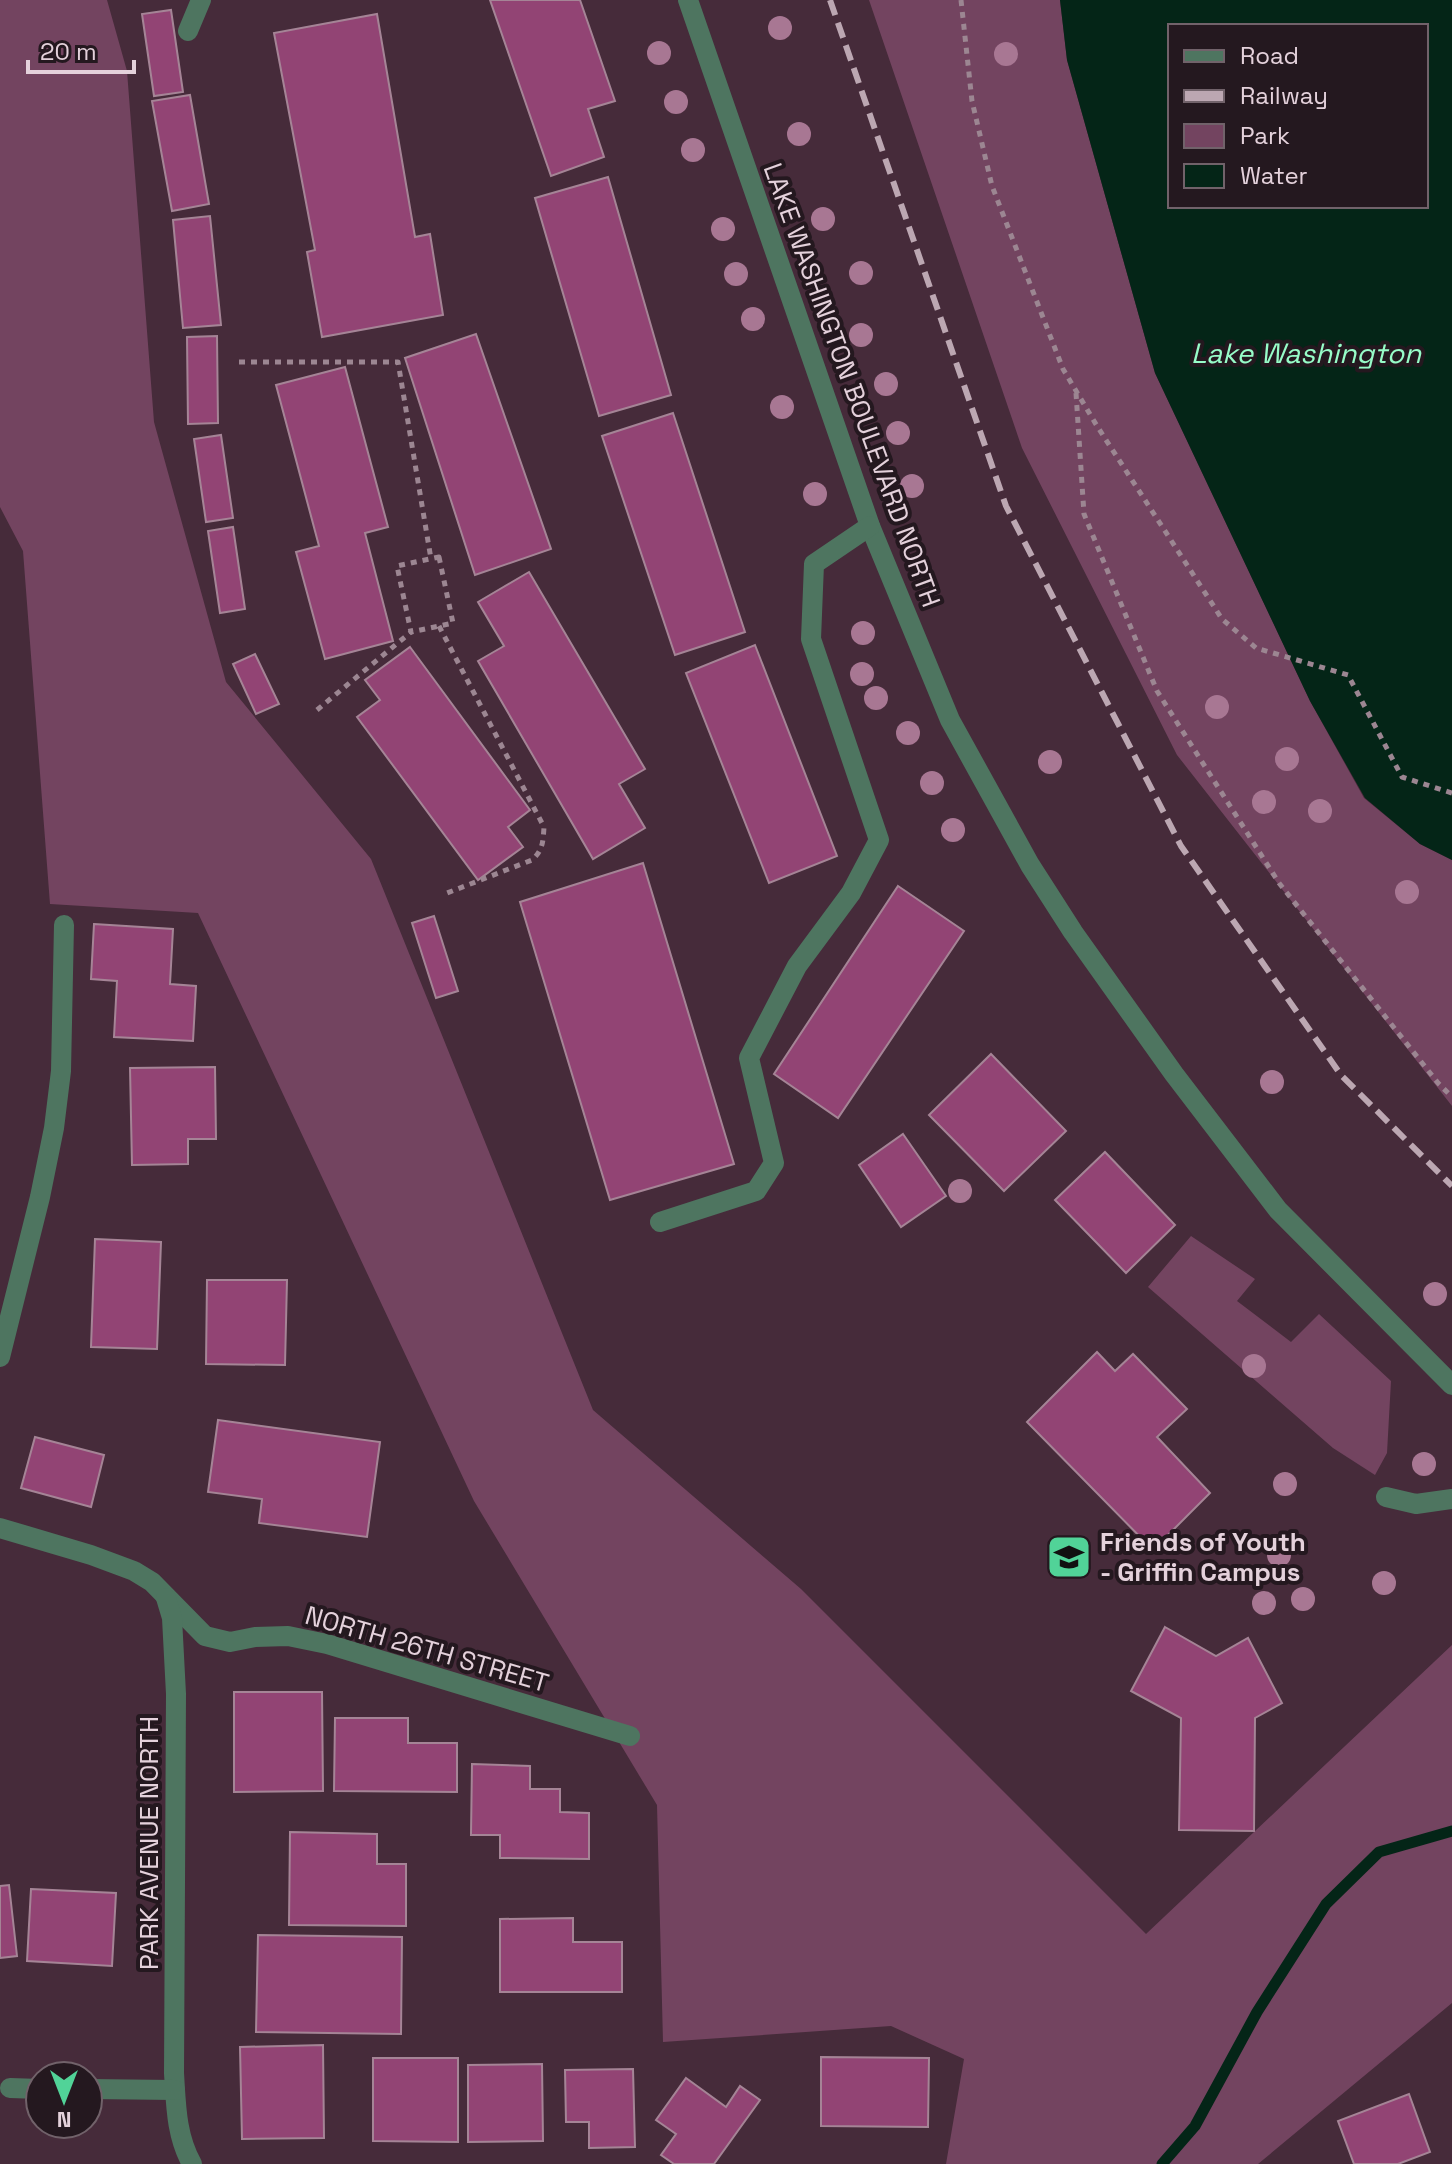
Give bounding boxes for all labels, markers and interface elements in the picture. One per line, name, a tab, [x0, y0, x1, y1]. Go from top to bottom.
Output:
scale bar	[28, 24, 134, 74]
legend	[1168, 24, 1428, 208]
text: 20 m	[40, 36, 97, 67]
text: Road	[1240, 40, 1299, 71]
text: Railway	[1240, 80, 1328, 111]
text: Park	[1240, 120, 1290, 151]
street label: LAKE WASHINGTON BOULEVARD NORTH	[756, 158, 948, 612]
text: Water	[1240, 160, 1308, 191]
water label: Lake Washington	[1191, 335, 1422, 371]
place label: Friends of Youth - Griffin Campus	[1100, 1525, 1306, 1589]
school or university icon: Friends of Youth - Griffin Campus	[1045, 1533, 1093, 1581]
street label: NORTH 26TH STREET	[301, 1598, 553, 1700]
street label: PARK AVENUE NORTH	[132, 1716, 166, 1970]
north arrow	[24, 2060, 104, 2140]
text: N	[57, 2106, 71, 2134]

